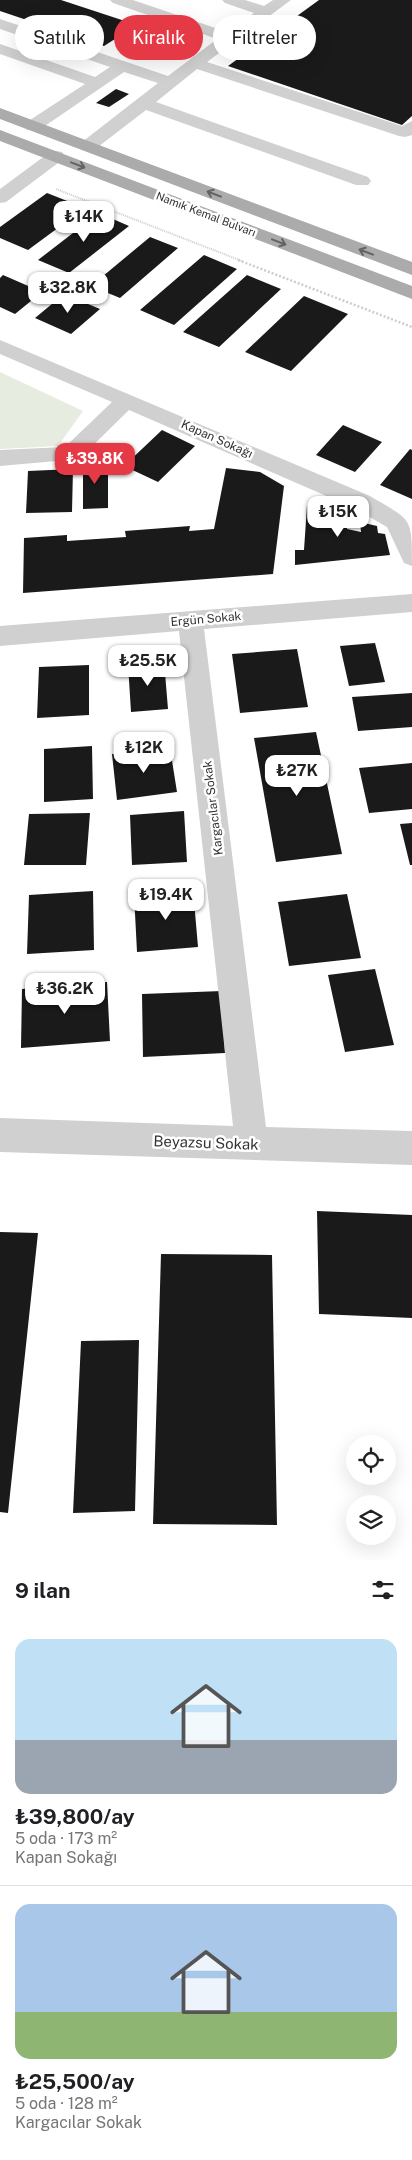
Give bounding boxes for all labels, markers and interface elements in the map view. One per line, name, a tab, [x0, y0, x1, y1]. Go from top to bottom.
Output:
chip: Satılık	[15, 15, 104, 60]
chip: Kiralık	[114, 15, 203, 60]
chip: Filtreler	[213, 15, 316, 60]
one-way arrow	[70, 161, 85, 170]
street label: Namık Kemal Bulvarı	[154, 189, 258, 239]
one-way arrow	[207, 189, 223, 198]
pin: ₺14K	[54, 200, 114, 243]
text: ₺14K	[64, 207, 104, 226]
one-way arrow	[271, 237, 286, 247]
one-way arrow	[359, 246, 374, 255]
pin: ₺32.8K	[27, 272, 109, 314]
text: ₺32.8K	[39, 278, 97, 297]
street label: Kapan Sokağı	[179, 417, 255, 461]
pin: ₺39.8K	[54, 442, 136, 485]
text: ₺39.8K	[66, 449, 124, 468]
pin: ₺15K	[308, 496, 368, 538]
text: ₺15K	[318, 502, 358, 521]
street label: Ergün Sokak	[170, 609, 242, 629]
pin: ₺25.5K	[107, 644, 189, 687]
text: ₺25.5K	[119, 651, 177, 670]
pin: ₺12K	[114, 732, 174, 774]
text: ₺12K	[125, 738, 163, 757]
pin: ₺27K	[267, 754, 327, 797]
street label: Kargacılar Sokak	[200, 760, 226, 856]
text: ₺27K	[276, 761, 318, 780]
pin: ₺19.4K	[125, 878, 207, 921]
text: ₺19.4K	[139, 885, 193, 904]
pin: ₺36.2K	[24, 972, 106, 1015]
text: ₺36.2K	[36, 979, 94, 998]
street label: Beyazsu Sokak	[153, 1132, 259, 1153]
map controls	[346, 1435, 396, 1545]
button: locate	[346, 1435, 396, 1485]
button: layers	[346, 1495, 396, 1545]
icon: filters	[369, 1576, 397, 1604]
text: 9 ilan	[15, 1578, 70, 1603]
icon: home	[161, 1671, 251, 1761]
text: ₺39,800/ay	[15, 1804, 135, 1829]
text: 5 oda · 173 m²	[15, 1829, 117, 1848]
text: Kapan Sokağı	[15, 1848, 117, 1867]
icon: home	[161, 1937, 251, 2027]
text: ₺25,500/ay	[15, 2069, 135, 2094]
text: 5 oda · 128 m²	[15, 2094, 118, 2113]
text: Kargacılar Sokak	[15, 2113, 142, 2132]

